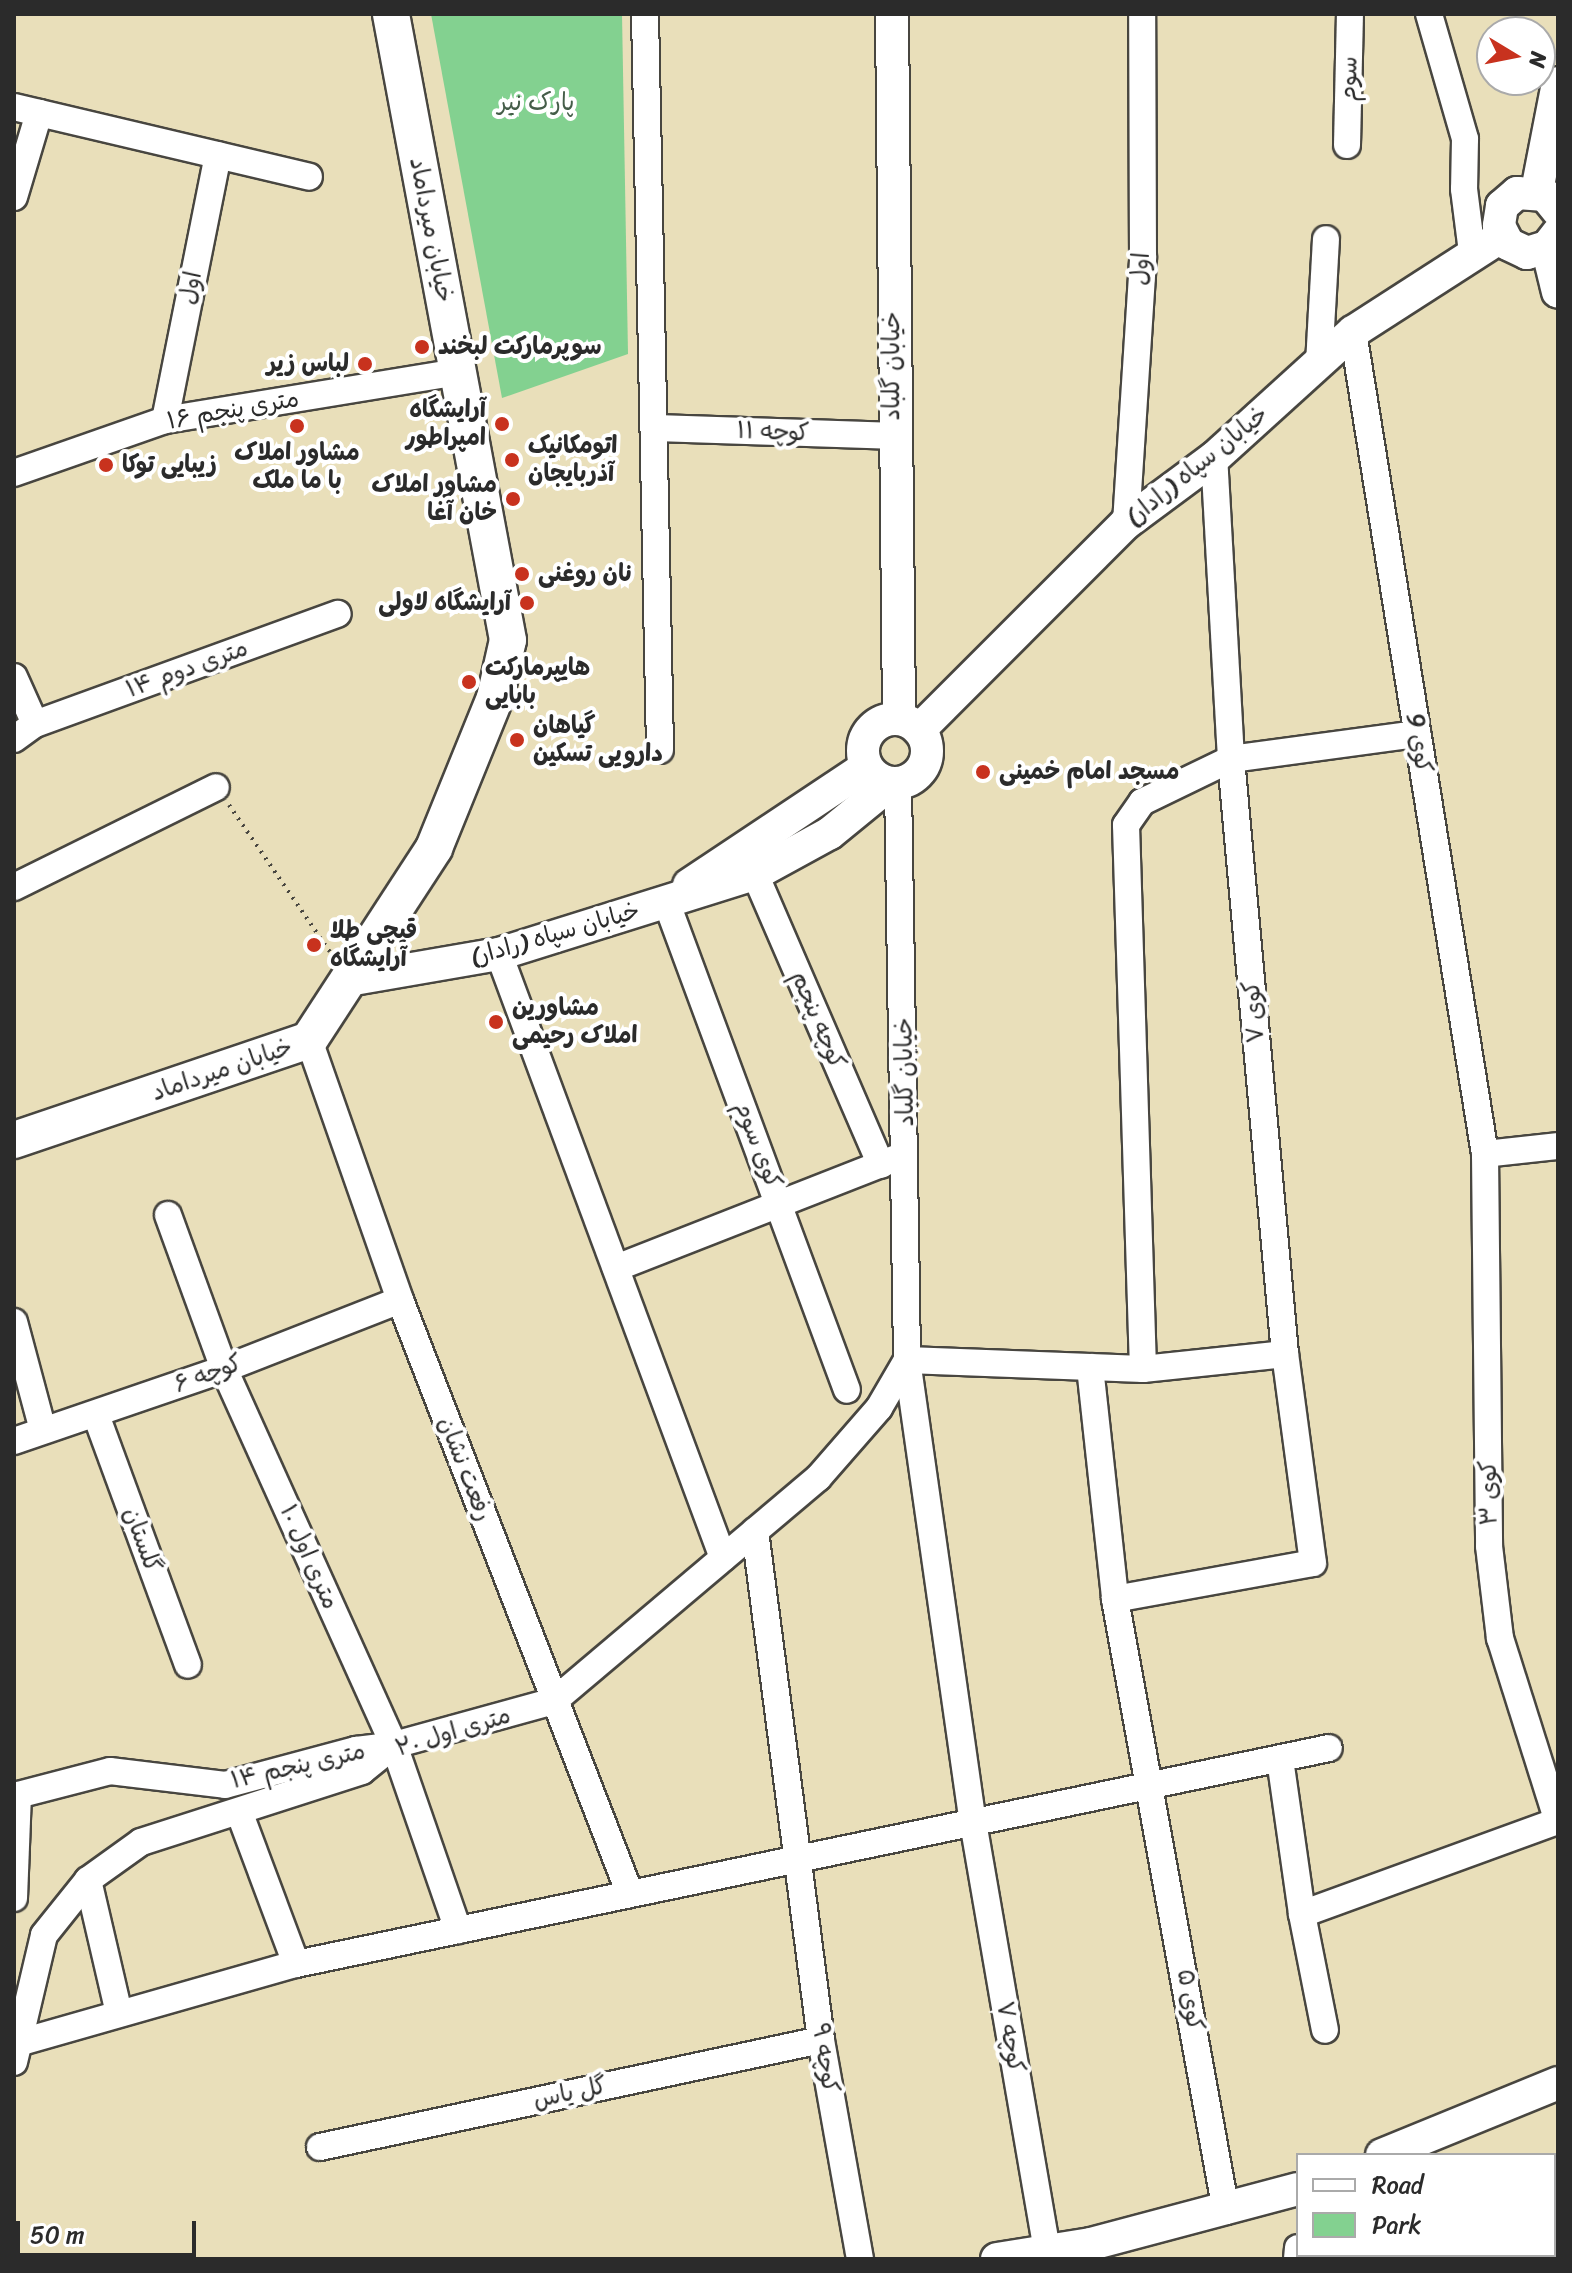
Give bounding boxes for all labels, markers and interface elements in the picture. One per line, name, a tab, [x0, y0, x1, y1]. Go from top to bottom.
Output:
north arrow	[1476, 16, 1556, 96]
text: N	[1518, 49, 1559, 71]
street label: سوم	[1334, 56, 1364, 102]
park label: پارک نیر	[498, 89, 574, 117]
street label: خیابان میرداماد	[403, 155, 459, 305]
street label: اول	[1126, 252, 1156, 286]
street label: اول	[174, 269, 208, 307]
street label: خیابان گلباد	[878, 312, 906, 420]
place label: سوپرمارکت لبخند	[438, 333, 602, 361]
marker: سوپرمارکت لبخند	[413, 338, 431, 356]
place label: لباس زیر	[267, 350, 349, 378]
marker: لباس زیر	[356, 355, 374, 373]
street label: ۱۶ متری پنجم	[165, 384, 301, 436]
place label: آرایشگاه امپراطور	[406, 396, 486, 452]
street label: خیابان سپاه (رادار)	[1120, 400, 1274, 532]
marker: آرایشگاه امپراطور	[493, 415, 511, 433]
street label: کوچه ۱۱	[736, 416, 810, 448]
marker: مشاور املاک با ما ملک	[288, 417, 306, 435]
place label: اتومکانیک آذربایجان	[528, 432, 617, 488]
place label: مشاور املاک با ما ملک	[234, 439, 360, 495]
place label: زیبایی توکا	[122, 451, 217, 479]
marker: اتومکانیک آذربایجان	[503, 451, 521, 469]
marker: زیبایی توکا	[97, 456, 115, 474]
place label: مشاور املاک خان آغا	[371, 471, 497, 527]
marker: مشاور املاک خان آغا	[504, 490, 522, 508]
place label: نان روغنی	[538, 560, 632, 588]
marker: نان روغنی	[513, 565, 531, 583]
place label: آرایشگاه لاولی	[378, 589, 511, 617]
marker: آرایشگاه لاولی	[518, 594, 536, 612]
street label: ۱۴ متری دوم	[122, 634, 252, 704]
place label: هایپرمارکت بابایی	[485, 654, 590, 710]
marker: هایپرمارکت بابایی	[460, 673, 478, 691]
street label: کوی 9	[1400, 711, 1438, 775]
place label: گیاهان دارویی تسکین	[533, 712, 663, 768]
marker: گیاهان دارویی تسکین	[508, 731, 526, 749]
place label: مسجد امام خمینی	[999, 758, 1179, 786]
marker: مسجد امام خمینی	[974, 763, 992, 781]
street label: خیابان سپاه (رادار)	[467, 896, 643, 972]
place label: قیچی طلا آرایشگاه	[330, 917, 417, 973]
marker: قیچی طلا آرایشگاه	[305, 936, 323, 954]
street label: کوچه پنجم	[785, 967, 851, 1073]
street label: کوی ۷	[1237, 980, 1271, 1044]
place label: مشاورین املاک رحیمی	[512, 994, 638, 1050]
marker: مشاورین املاک رحیمی	[487, 1013, 505, 1031]
street label: خیابان گلباد	[890, 1017, 920, 1127]
street label: خیابان میرداماد	[148, 1032, 296, 1108]
street label: کوی سوم	[728, 1097, 788, 1193]
street label: کوچه ۶	[170, 1349, 246, 1399]
street label: رفعت نشان	[432, 1413, 498, 1525]
street label: کوی ۳	[1474, 1460, 1504, 1526]
street label: ۱۰ متری اول	[273, 1500, 345, 1614]
street label: گلستان	[117, 1504, 167, 1576]
street label: ۲۰ متری اول	[392, 1701, 514, 1763]
street label: ۱۴ متری پنجم	[228, 1737, 368, 1795]
street label: کوی ۵	[1170, 1967, 1210, 2033]
street label: کوچه ۷	[990, 1999, 1030, 2075]
street label: کوچه ۹	[805, 2021, 845, 2095]
street label: گل یاس	[531, 2071, 609, 2115]
legend	[1296, 2153, 1556, 2257]
text: Road	[1372, 2164, 1423, 2206]
text: Park	[1372, 2204, 1421, 2246]
scale bar	[20, 2205, 200, 2255]
text: 50 m	[30, 2214, 85, 2256]

